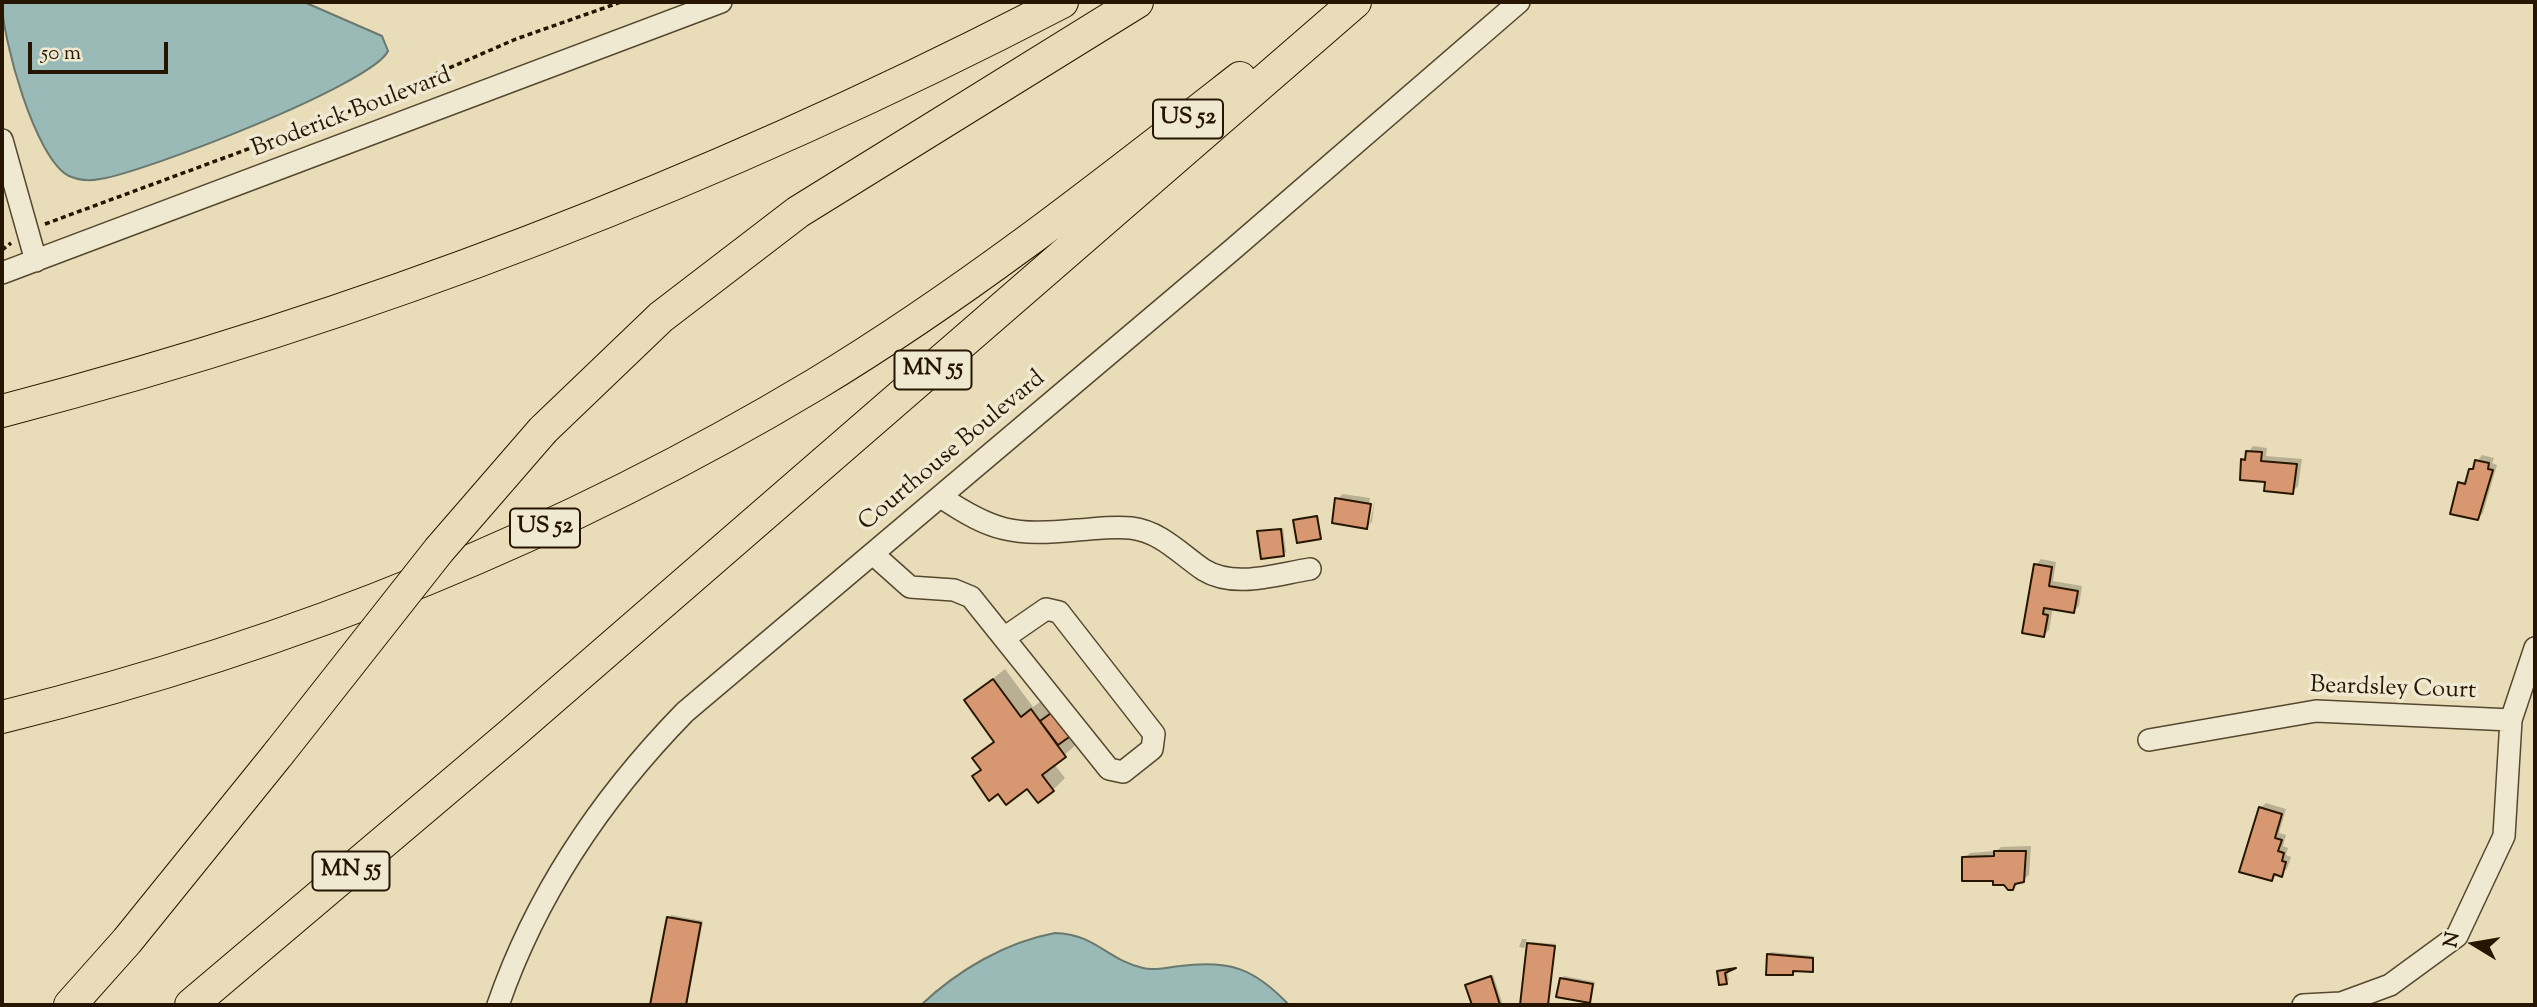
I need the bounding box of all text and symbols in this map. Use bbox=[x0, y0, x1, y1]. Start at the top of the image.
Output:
scale bar bbox=[32, 28, 172, 72]
text: 50 m bbox=[41, 39, 81, 69]
street label: Broderick Boulevard bbox=[248, 63, 456, 165]
road number: US 52 bbox=[1153, 100, 1223, 138]
road number: MN 55 bbox=[894, 350, 972, 390]
street label: Courthouse Boulevard bbox=[854, 366, 1052, 538]
road number: US 52 bbox=[510, 508, 580, 548]
street label: Beardsley Court bbox=[2309, 673, 2477, 707]
road number: MN 55 bbox=[312, 852, 390, 890]
north arrow bbox=[2439, 909, 2509, 979]
text: N bbox=[2438, 930, 2468, 950]

